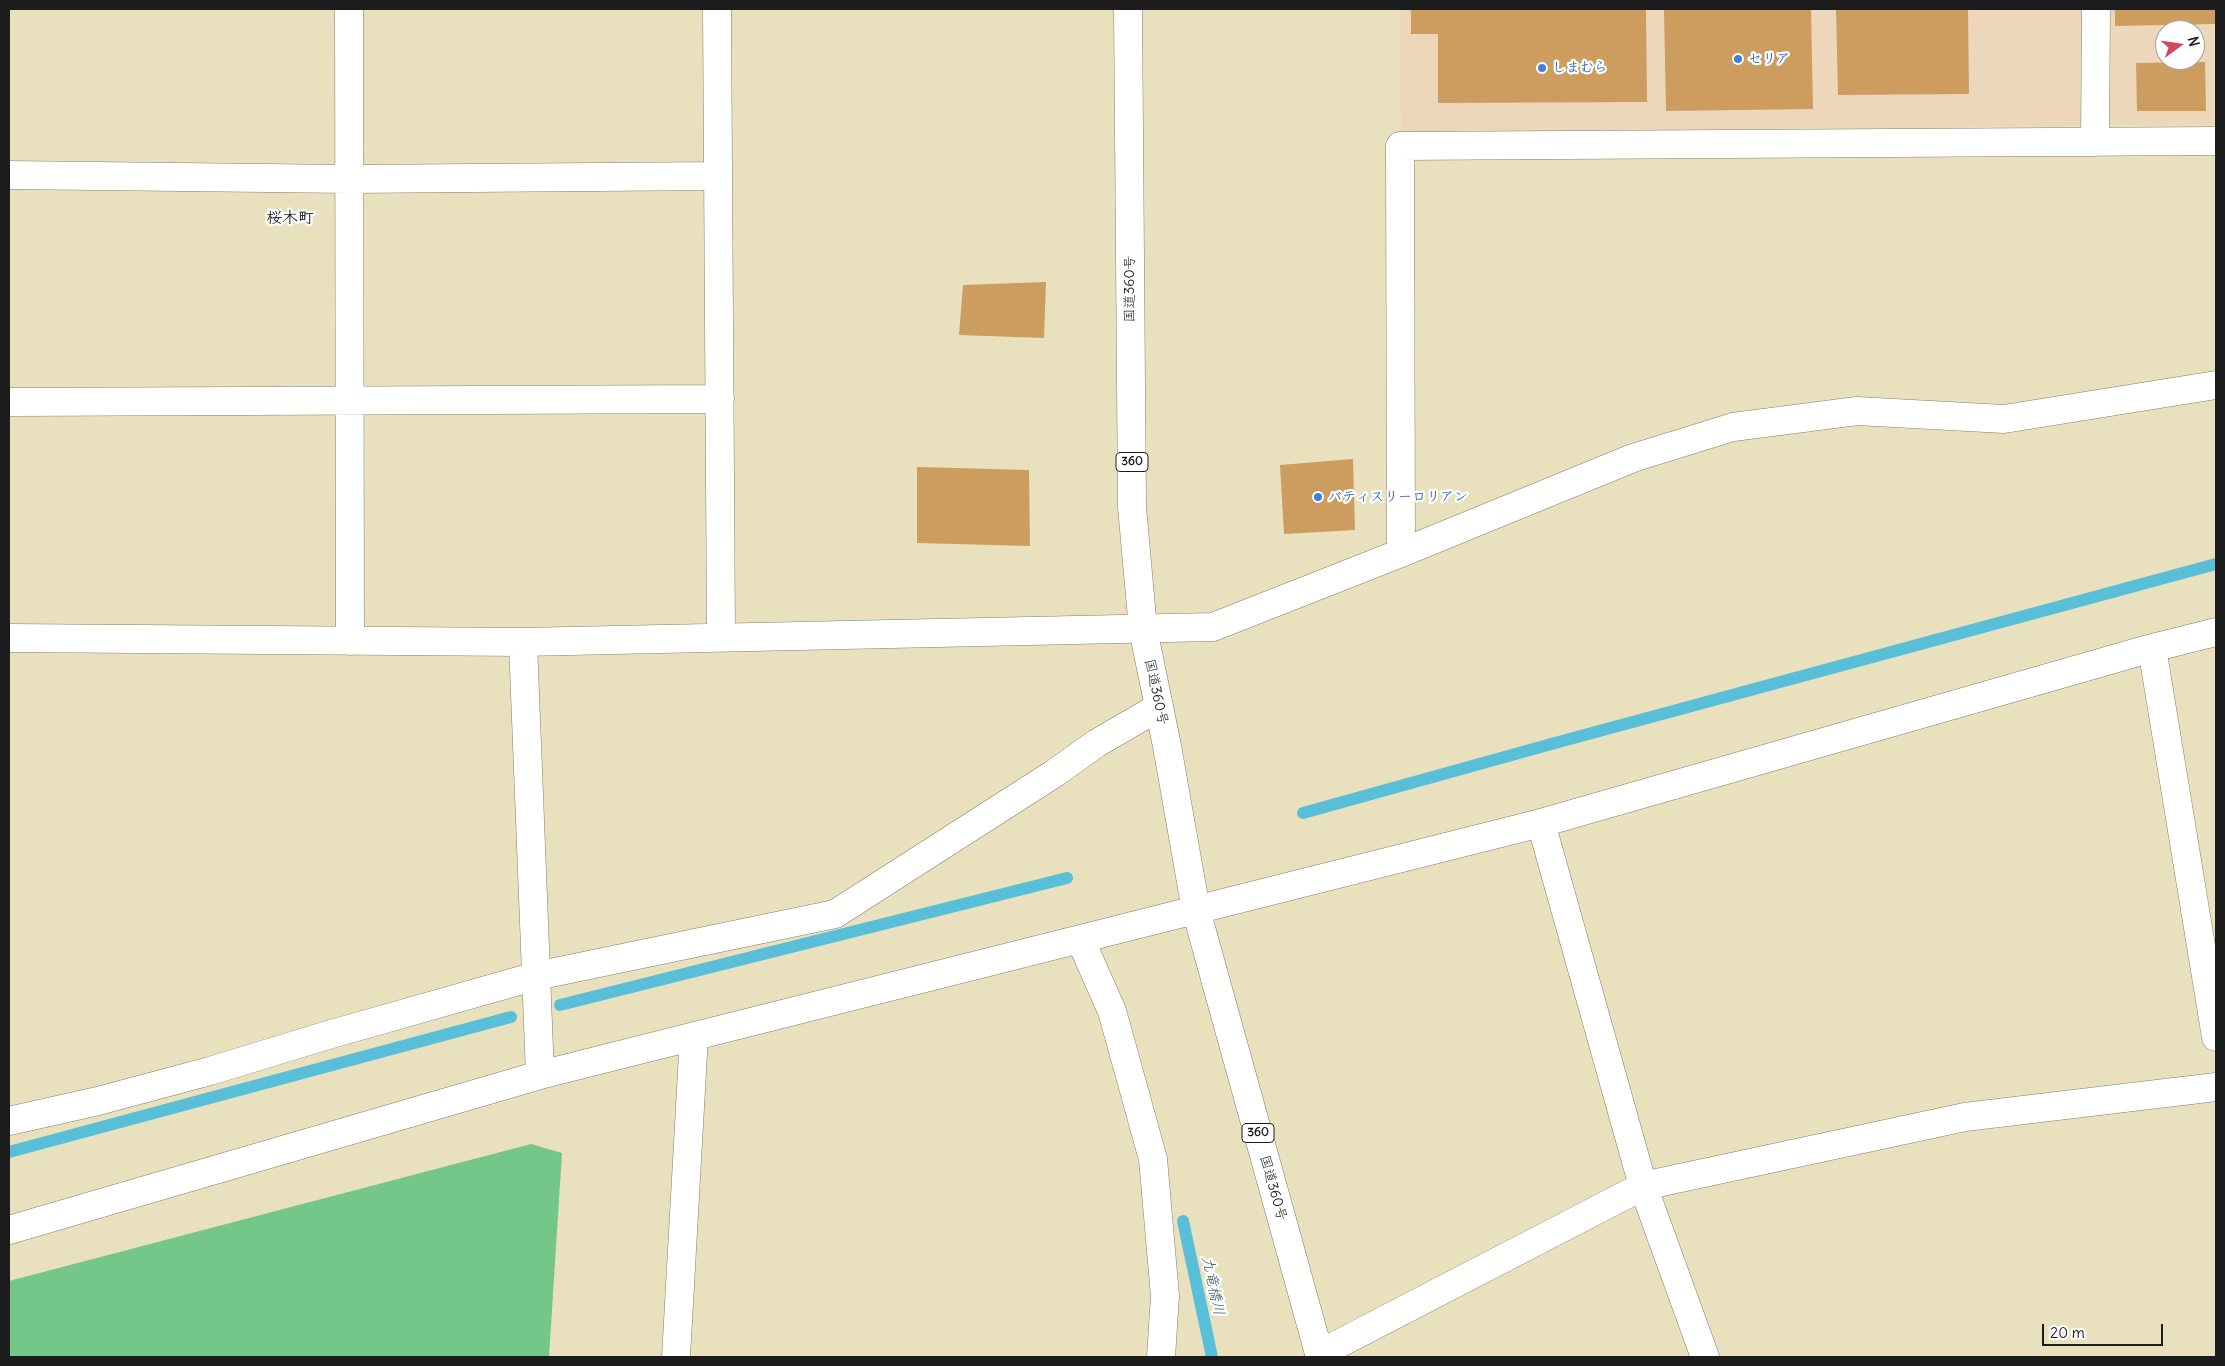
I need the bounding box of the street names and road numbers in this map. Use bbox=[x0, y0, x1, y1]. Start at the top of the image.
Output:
street label: 国道360号 bbox=[1122, 255, 1138, 323]
road number: 360 bbox=[1116, 452, 1148, 472]
street label: 国道360号 bbox=[1141, 657, 1171, 727]
road number: 360 bbox=[1242, 1124, 1274, 1142]
street label: 国道360号 bbox=[1256, 1153, 1290, 1223]

